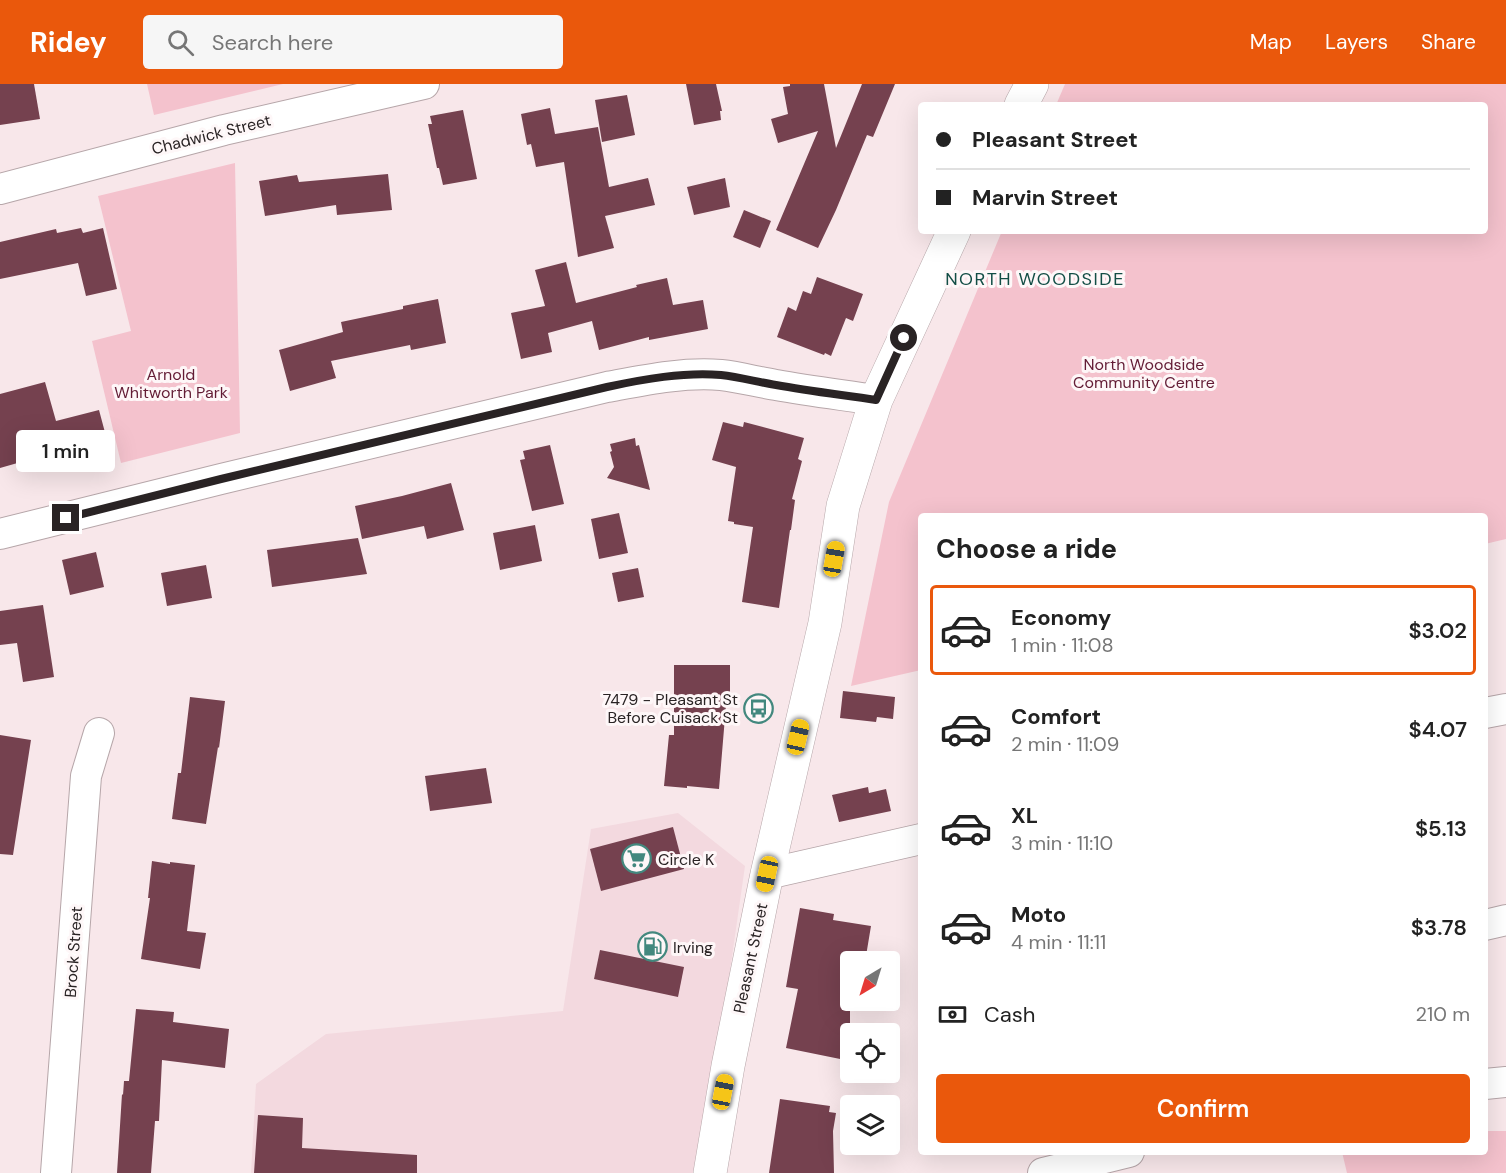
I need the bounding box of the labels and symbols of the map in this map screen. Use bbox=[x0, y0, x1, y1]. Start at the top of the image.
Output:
street label: Chadwick Street bbox=[149, 110, 273, 159]
district label: NORTH WOODSIDE bbox=[945, 267, 1125, 291]
route start bbox=[890, 324, 917, 351]
park label: North Woodside Community Centre bbox=[1073, 354, 1215, 393]
park label: Arnold Whitworth Park bbox=[114, 364, 228, 403]
callout: 1 min bbox=[16, 431, 116, 473]
route end bbox=[52, 504, 79, 531]
car bbox=[822, 540, 846, 578]
place label: 7479 - Pleasant St Before Cuisack St bbox=[603, 689, 738, 728]
bus stop icon: 7479 - Pleasant St Before Cuisack St bbox=[743, 692, 775, 724]
car bbox=[785, 717, 811, 757]
supermarket icon: Circle K bbox=[621, 843, 653, 875]
place label: Circle K bbox=[658, 849, 714, 870]
car bbox=[754, 855, 780, 893]
street label: Pleasant Street bbox=[729, 901, 772, 1015]
street label: Brock Street bbox=[60, 906, 87, 998]
fuel station icon: Irving bbox=[636, 931, 668, 963]
place label: Irving bbox=[673, 937, 713, 958]
north arrow bbox=[840, 951, 900, 1011]
car bbox=[711, 1073, 735, 1111]

